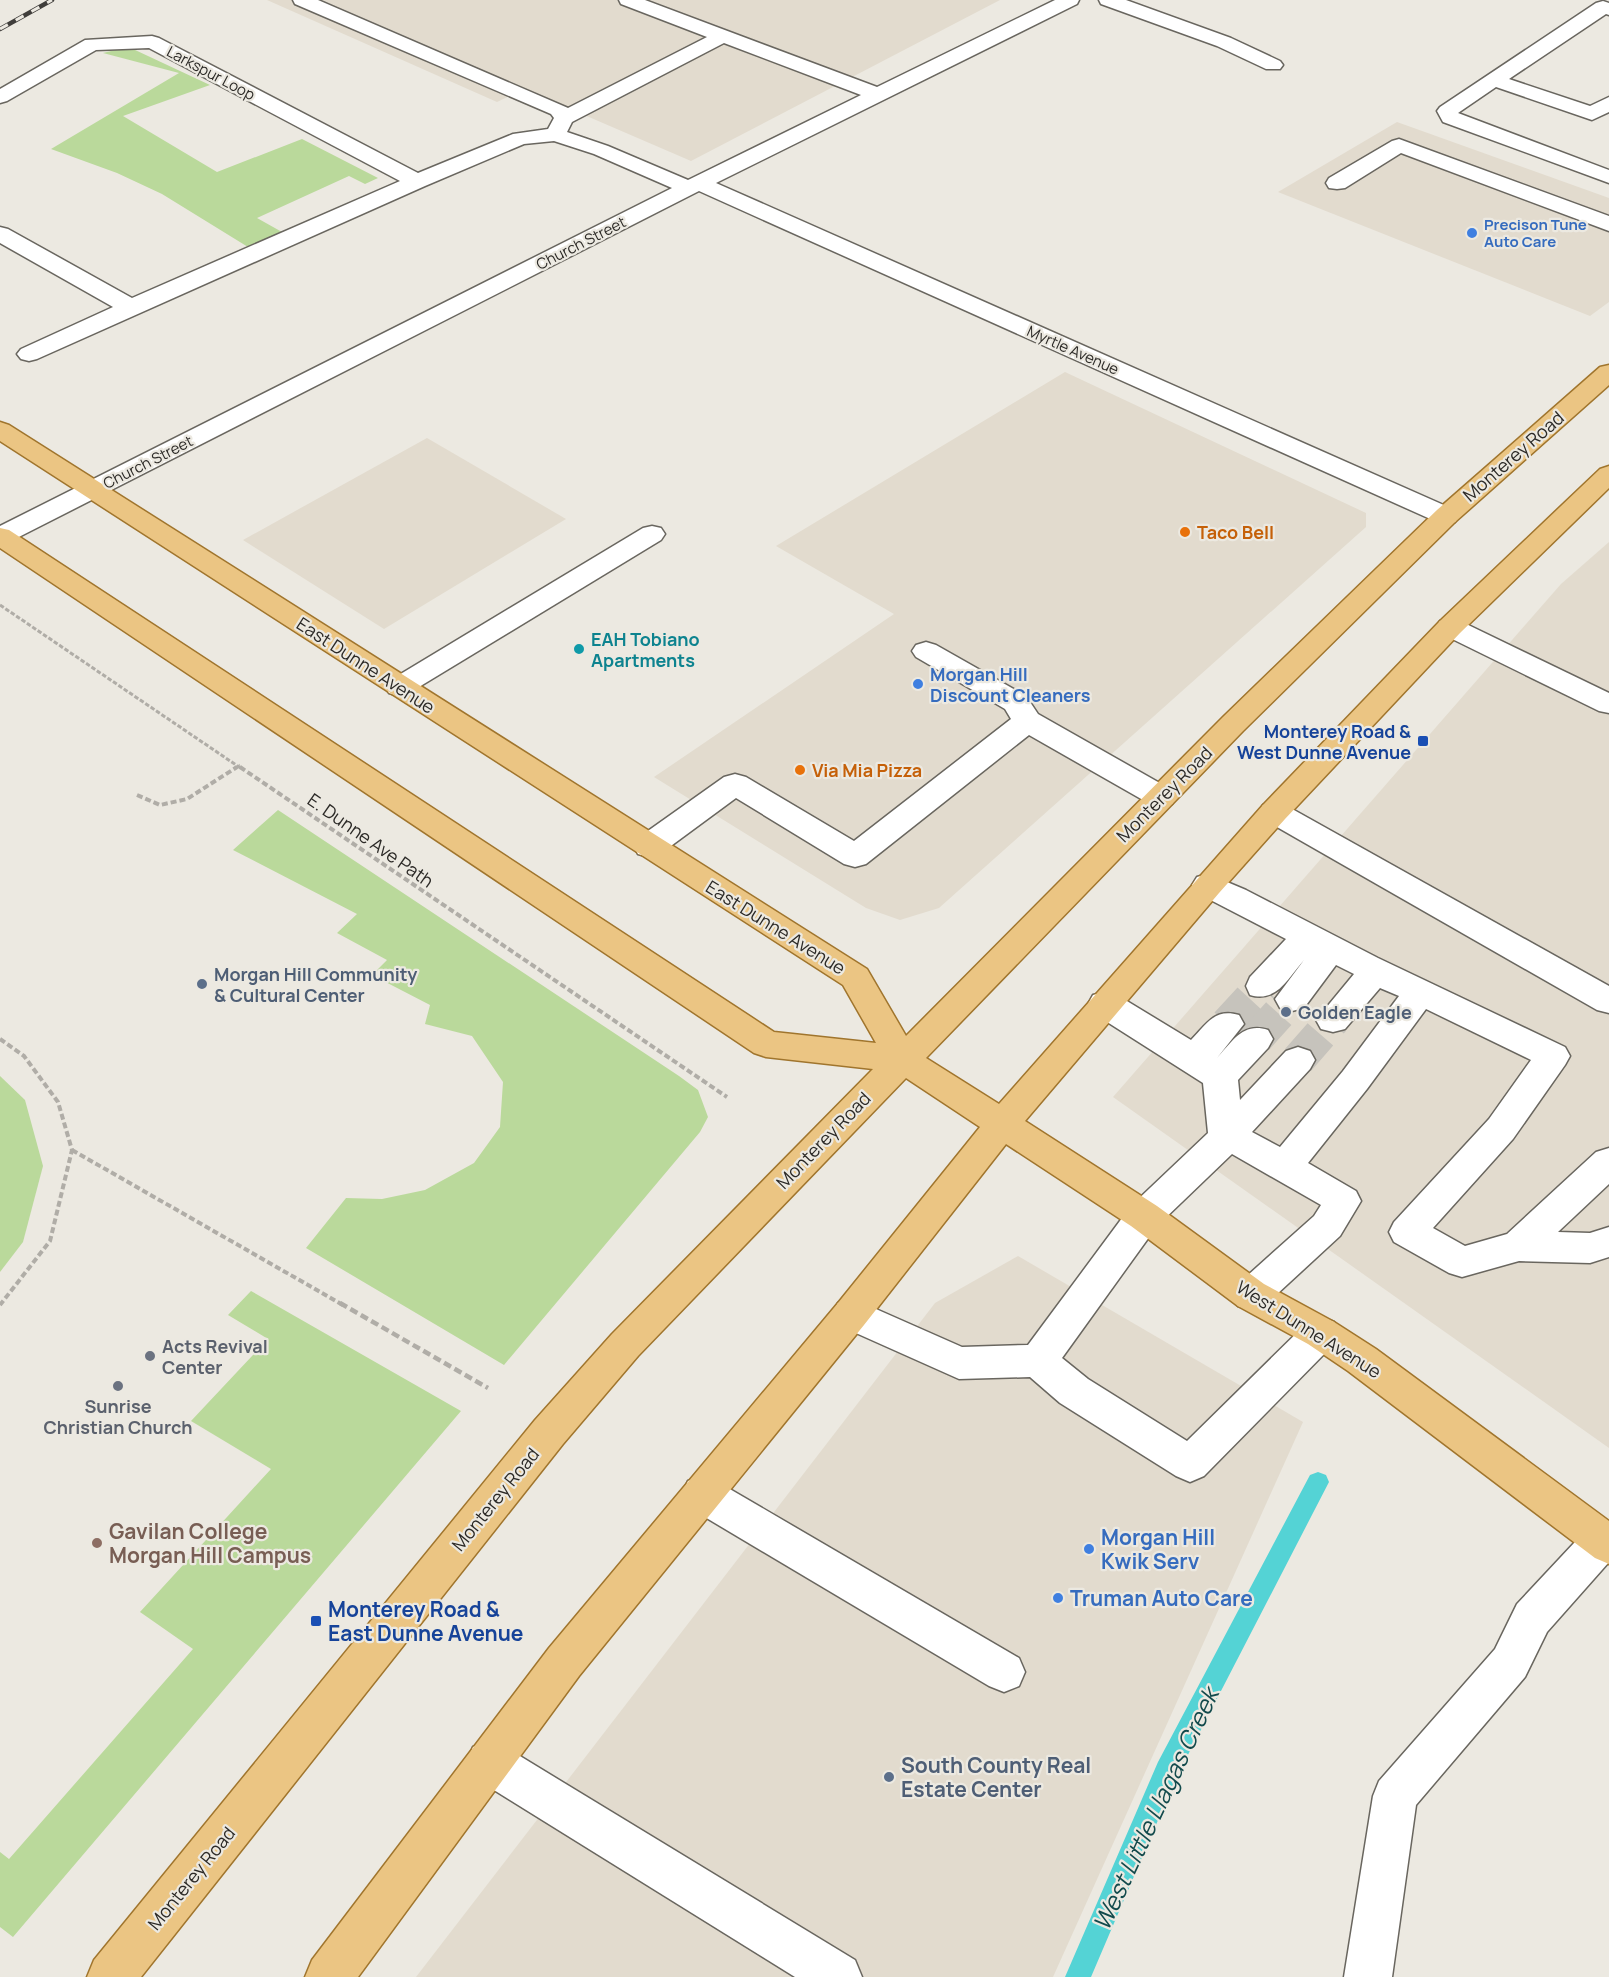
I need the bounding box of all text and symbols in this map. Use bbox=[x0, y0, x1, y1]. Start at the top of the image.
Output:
street label: Larkspur Loop bbox=[163, 41, 259, 105]
street label: Church Street bbox=[533, 211, 629, 275]
place label: Precison Tune Auto Care bbox=[1484, 214, 1587, 252]
marker: Precison Tune Auto Care bbox=[1465, 226, 1479, 240]
street label: Myrtle Avenue bbox=[1024, 320, 1122, 380]
street label: Monterey Road bbox=[1457, 406, 1569, 506]
street label: Church Street bbox=[100, 430, 196, 494]
place label: Taco Bell bbox=[1197, 520, 1274, 544]
marker: Taco Bell bbox=[1178, 525, 1192, 539]
street label: East Dunne Avenue bbox=[292, 611, 440, 719]
place label: EAH Tobiano Apartments bbox=[591, 627, 700, 672]
marker: EAH Tobiano Apartments bbox=[572, 642, 586, 656]
place label: Morgan Hill Discount Cleaners bbox=[930, 662, 1091, 707]
marker: Morgan Hill Discount Cleaners bbox=[911, 677, 925, 691]
place label: Monterey Road & West Dunne Avenue bbox=[1237, 719, 1411, 764]
marker: Monterey Road & West Dunne Avenue bbox=[1416, 734, 1430, 748]
street label: Monterey Road bbox=[1111, 741, 1217, 847]
place label: Via Mia Pizza bbox=[812, 758, 922, 782]
marker: Via Mia Pizza bbox=[793, 763, 807, 777]
street label: E. Dunne Ave Path bbox=[303, 788, 439, 892]
street label: East Dunne Avenue bbox=[702, 874, 850, 980]
place label: Morgan Hill Community & Cultural Center bbox=[214, 962, 417, 1007]
marker: Morgan Hill Community & Cultural Center bbox=[195, 977, 209, 991]
place label: Golden Eagle bbox=[1298, 1000, 1412, 1024]
marker: Golden Eagle bbox=[1279, 1005, 1293, 1019]
street label: Monterey Road bbox=[771, 1086, 875, 1194]
street label: West Dunne Avenue bbox=[1232, 1275, 1386, 1383]
place label: Acts Revival Center bbox=[162, 1334, 268, 1379]
marker: Acts Revival Center bbox=[143, 1349, 157, 1363]
marker: Sunrise Christian Church bbox=[111, 1379, 125, 1393]
place label: Sunrise Christian Church bbox=[43, 1394, 193, 1439]
street label: Monterey Road bbox=[446, 1442, 544, 1556]
place label: Gavilan College Morgan Hill Campus bbox=[109, 1517, 311, 1569]
place label: Morgan Hill Kwik Serv bbox=[1101, 1523, 1215, 1575]
marker: Gavilan College Morgan Hill Campus bbox=[90, 1536, 104, 1550]
marker: Morgan Hill Kwik Serv bbox=[1082, 1542, 1096, 1556]
place label: Truman Auto Care bbox=[1070, 1584, 1253, 1612]
marker: Truman Auto Care bbox=[1051, 1591, 1065, 1605]
place label: Monterey Road & East Dunne Avenue bbox=[328, 1595, 524, 1647]
marker: Monterey Road & East Dunne Avenue bbox=[309, 1614, 323, 1628]
water label: West Little Llagas Creek bbox=[1084, 1680, 1227, 1936]
place label: South County Real Estate Center bbox=[901, 1751, 1091, 1803]
marker: South County Real Estate Center bbox=[882, 1770, 896, 1784]
street label: Monterey Road bbox=[142, 1821, 240, 1935]

